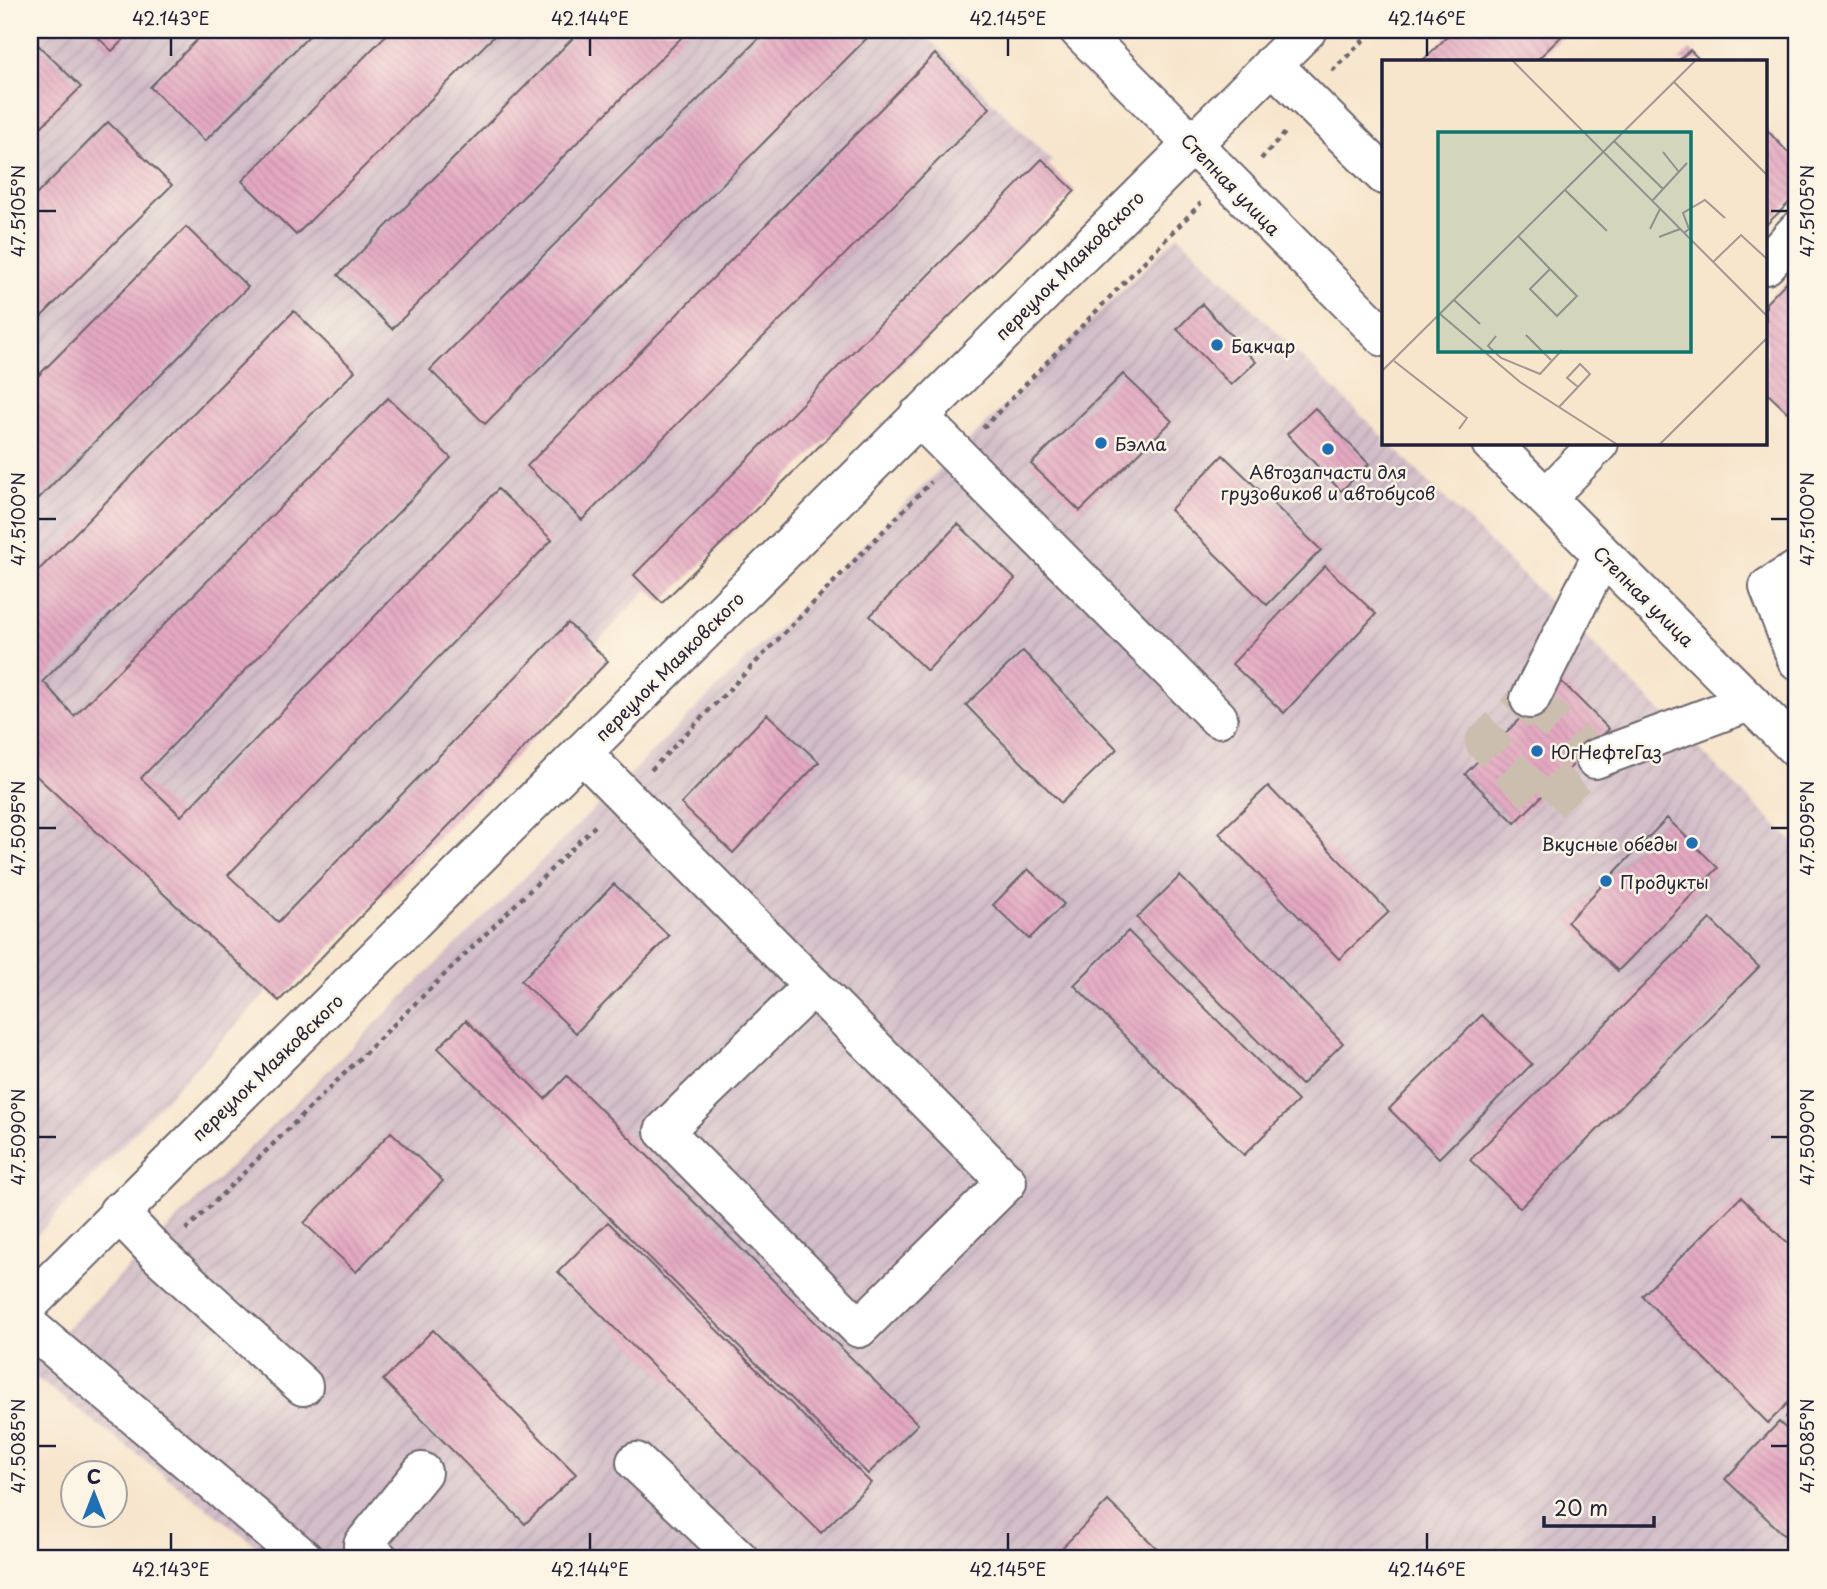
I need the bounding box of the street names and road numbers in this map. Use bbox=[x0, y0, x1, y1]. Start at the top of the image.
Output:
street label: Степная улица bbox=[1175, 127, 1287, 242]
street label: переулок Маяковского bbox=[988, 184, 1150, 346]
street label: Степная улица bbox=[1587, 539, 1701, 653]
street label: переулок Маяковского bbox=[588, 585, 750, 747]
street label: переулок Маяковского bbox=[185, 987, 349, 1147]

